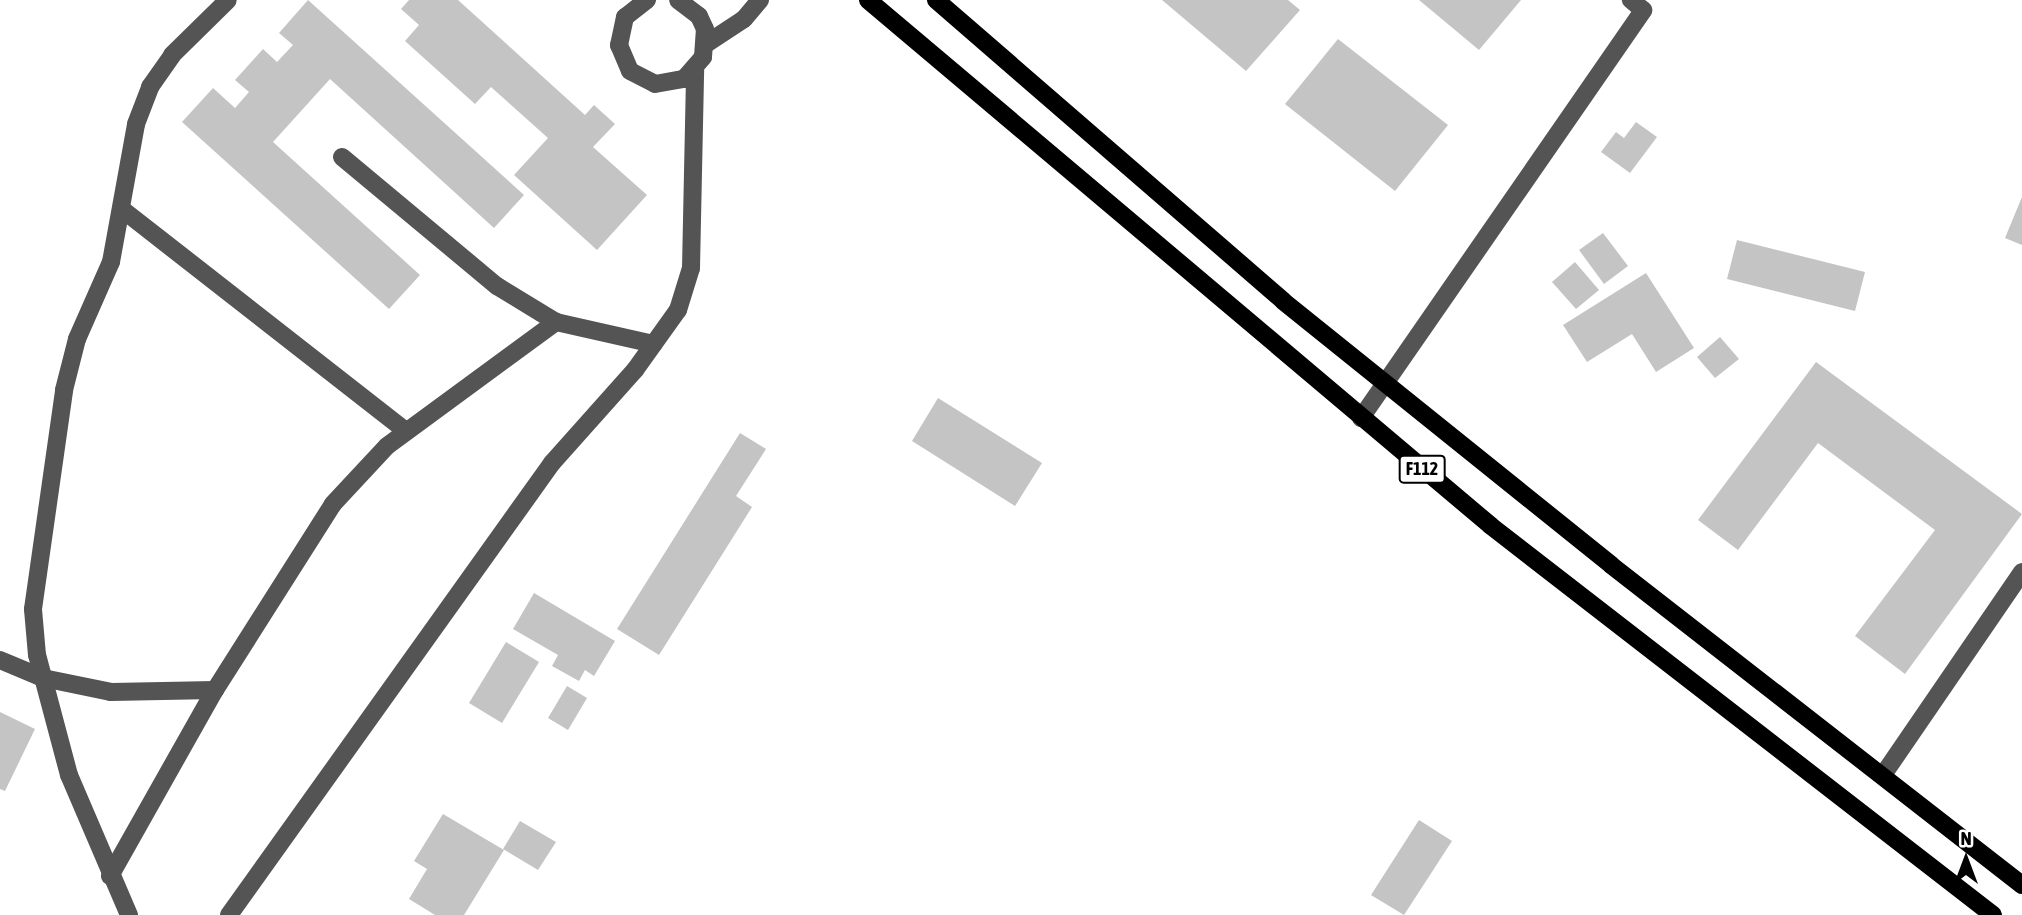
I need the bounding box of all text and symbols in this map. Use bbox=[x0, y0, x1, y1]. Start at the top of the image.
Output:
road number: F112 bbox=[1398, 454, 1446, 484]
north arrow bbox=[1931, 824, 2001, 894]
text: N bbox=[1960, 827, 1972, 849]

